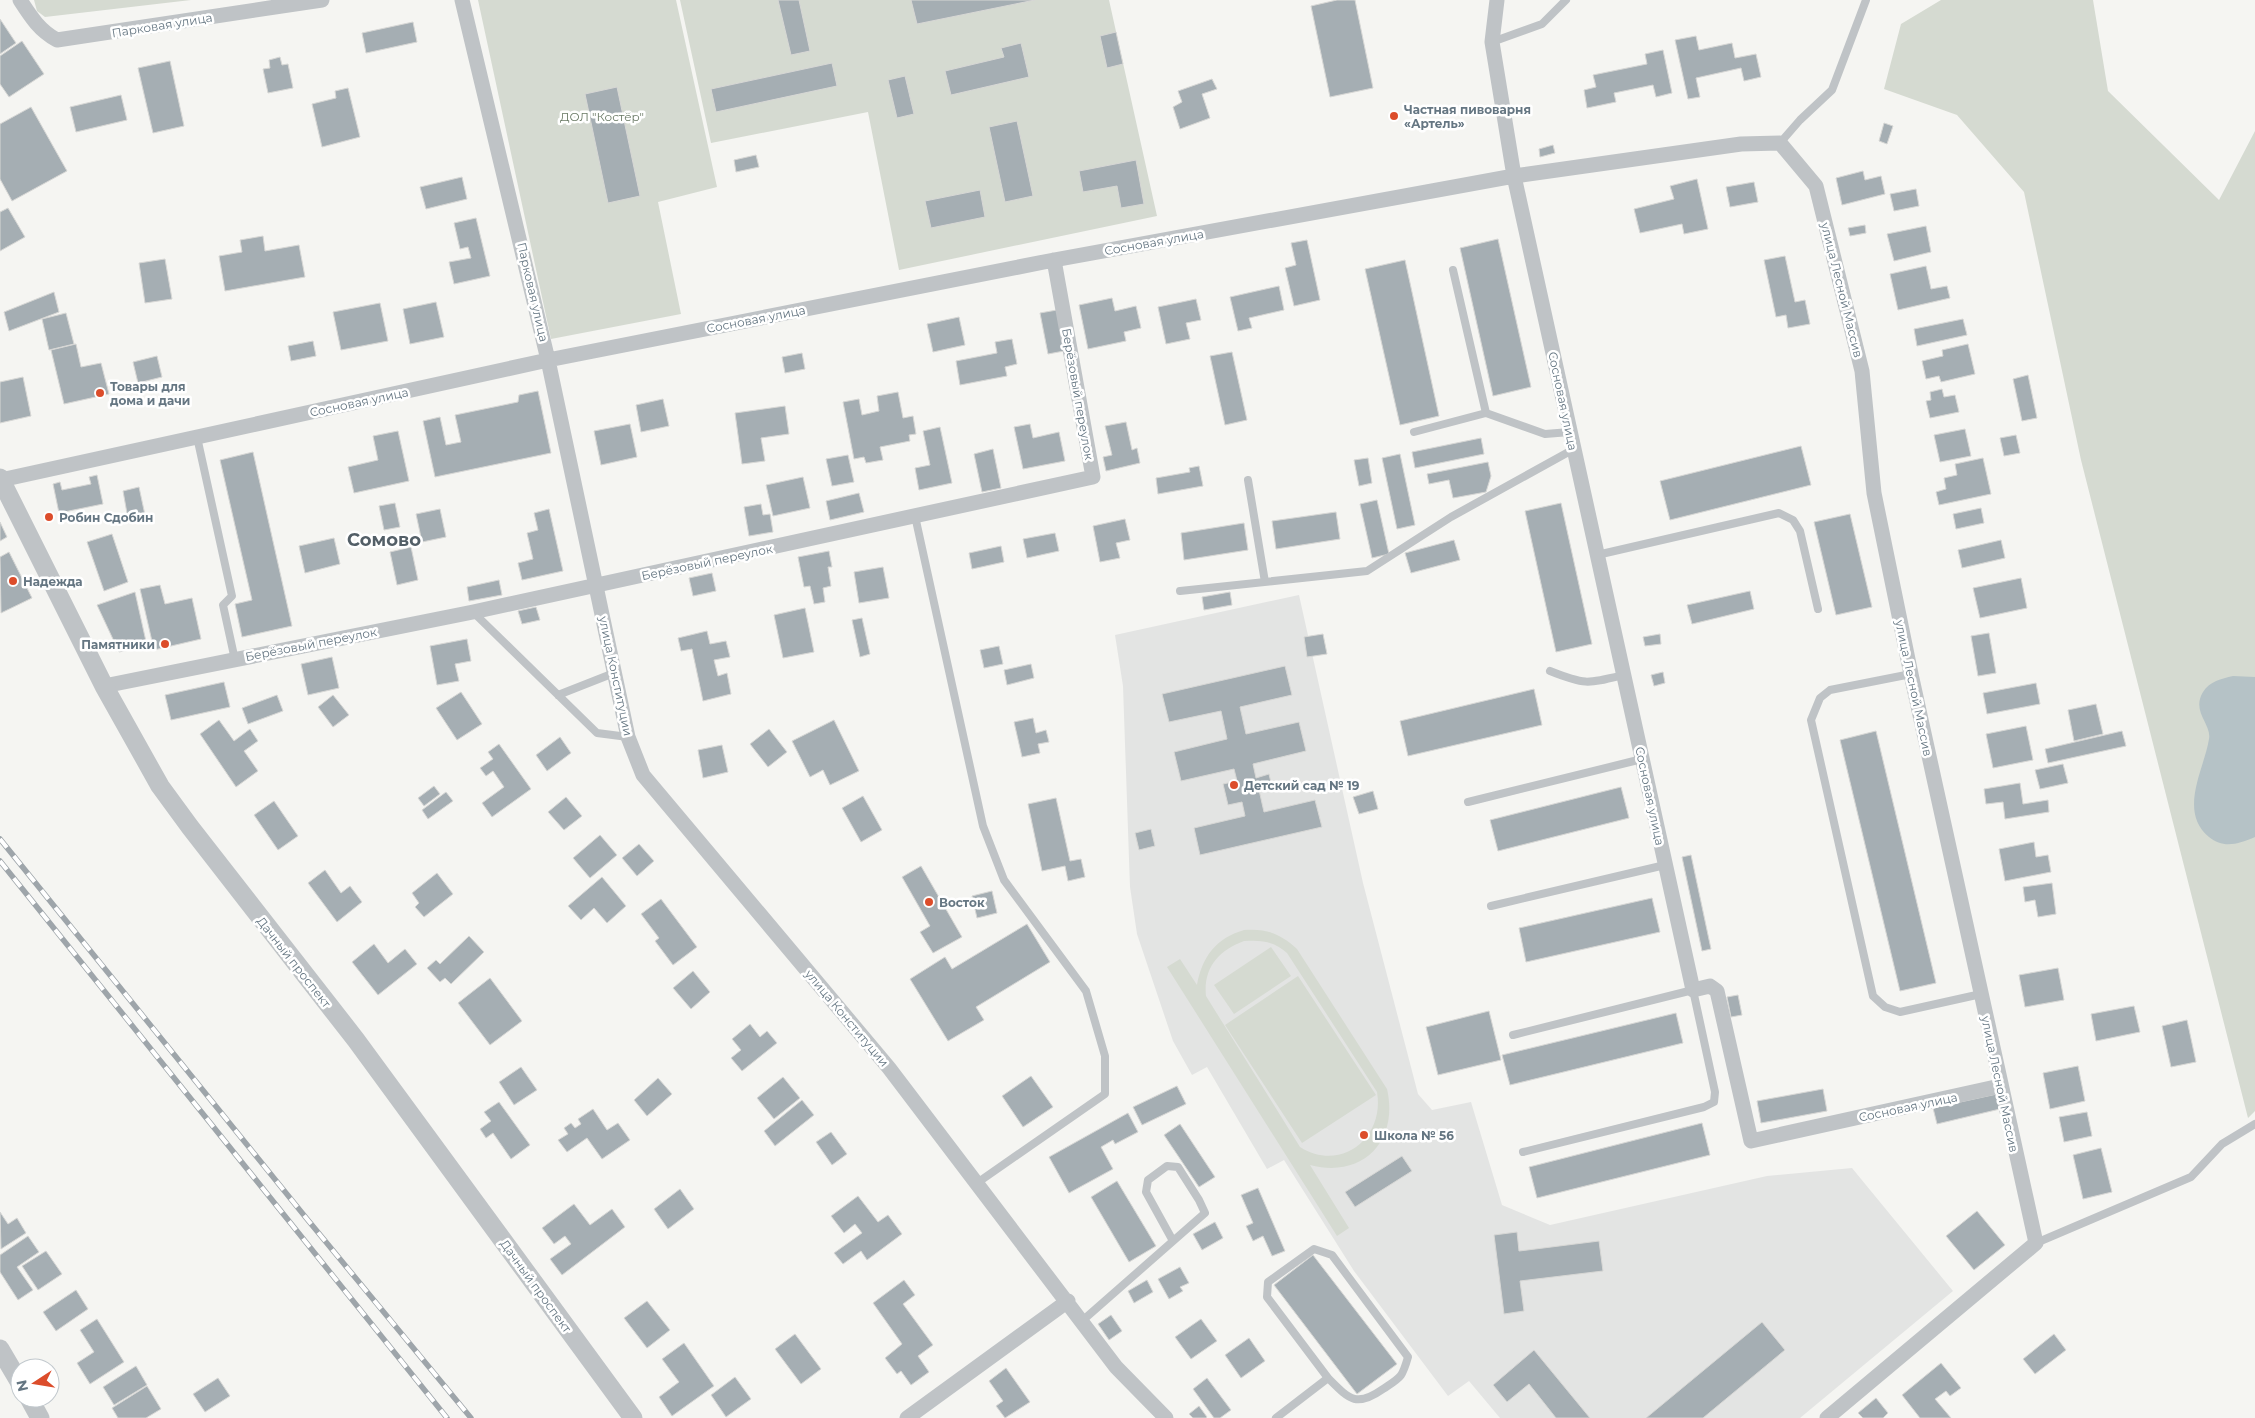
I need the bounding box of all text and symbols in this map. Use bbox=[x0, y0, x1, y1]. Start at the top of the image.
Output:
street label: Парковая улица bbox=[111, 10, 213, 40]
place label: Частная пивоварня «Артель» bbox=[1404, 102, 1531, 131]
park label: ДОЛ "Костёр" bbox=[560, 109, 644, 124]
marker: Частная пивоварня «Артель» bbox=[1388, 110, 1400, 122]
street label: улица Лесной Массив bbox=[1818, 220, 1866, 359]
street label: Сосновая улица bbox=[1103, 226, 1205, 258]
street label: Парковая улица bbox=[514, 241, 552, 343]
street label: Сосновая улица bbox=[705, 302, 807, 336]
street label: Берёзовый переулок bbox=[1059, 327, 1097, 461]
street label: Сосновая улица bbox=[1545, 350, 1581, 452]
place label: Товары для дома и дачи bbox=[110, 379, 190, 408]
street label: Сосновая улица bbox=[308, 384, 410, 420]
marker: Товары для дома и дачи bbox=[94, 387, 106, 399]
place label: Робин Сдобин bbox=[59, 510, 153, 525]
marker: Робин Сдобин bbox=[43, 511, 55, 523]
district label: Сомово bbox=[347, 529, 421, 551]
street label: Берёзовый переулок bbox=[640, 541, 774, 583]
place label: Надежда bbox=[23, 574, 83, 589]
marker: Надежда bbox=[7, 575, 19, 587]
street label: улица Конституции bbox=[596, 614, 636, 737]
street label: улица Лесной Массив bbox=[1892, 618, 1936, 757]
street label: Берёзовый переулок bbox=[244, 624, 378, 664]
place label: Памятники bbox=[81, 637, 155, 652]
marker: Памятники bbox=[159, 638, 171, 650]
street label: Сосновая улица bbox=[1632, 745, 1668, 847]
place label: Детский сад № 19 bbox=[1244, 778, 1360, 793]
marker: Детский сад № 19 bbox=[1228, 779, 1240, 791]
place label: Восток bbox=[939, 895, 985, 910]
marker: Восток bbox=[923, 896, 935, 908]
street label: Дачный проспект bbox=[254, 914, 334, 1011]
street label: улица Конституции bbox=[801, 966, 892, 1070]
street label: улица Лесной Массив bbox=[1978, 1014, 2022, 1153]
street label: Сосновая улица bbox=[1857, 1089, 1959, 1125]
place label: Школа № 56 bbox=[1374, 1128, 1454, 1143]
marker: Школа № 56 bbox=[1358, 1129, 1370, 1141]
street label: Дачный проспект bbox=[497, 1237, 575, 1336]
north arrow bbox=[10, 1358, 60, 1408]
text: N bbox=[12, 1378, 32, 1393]

